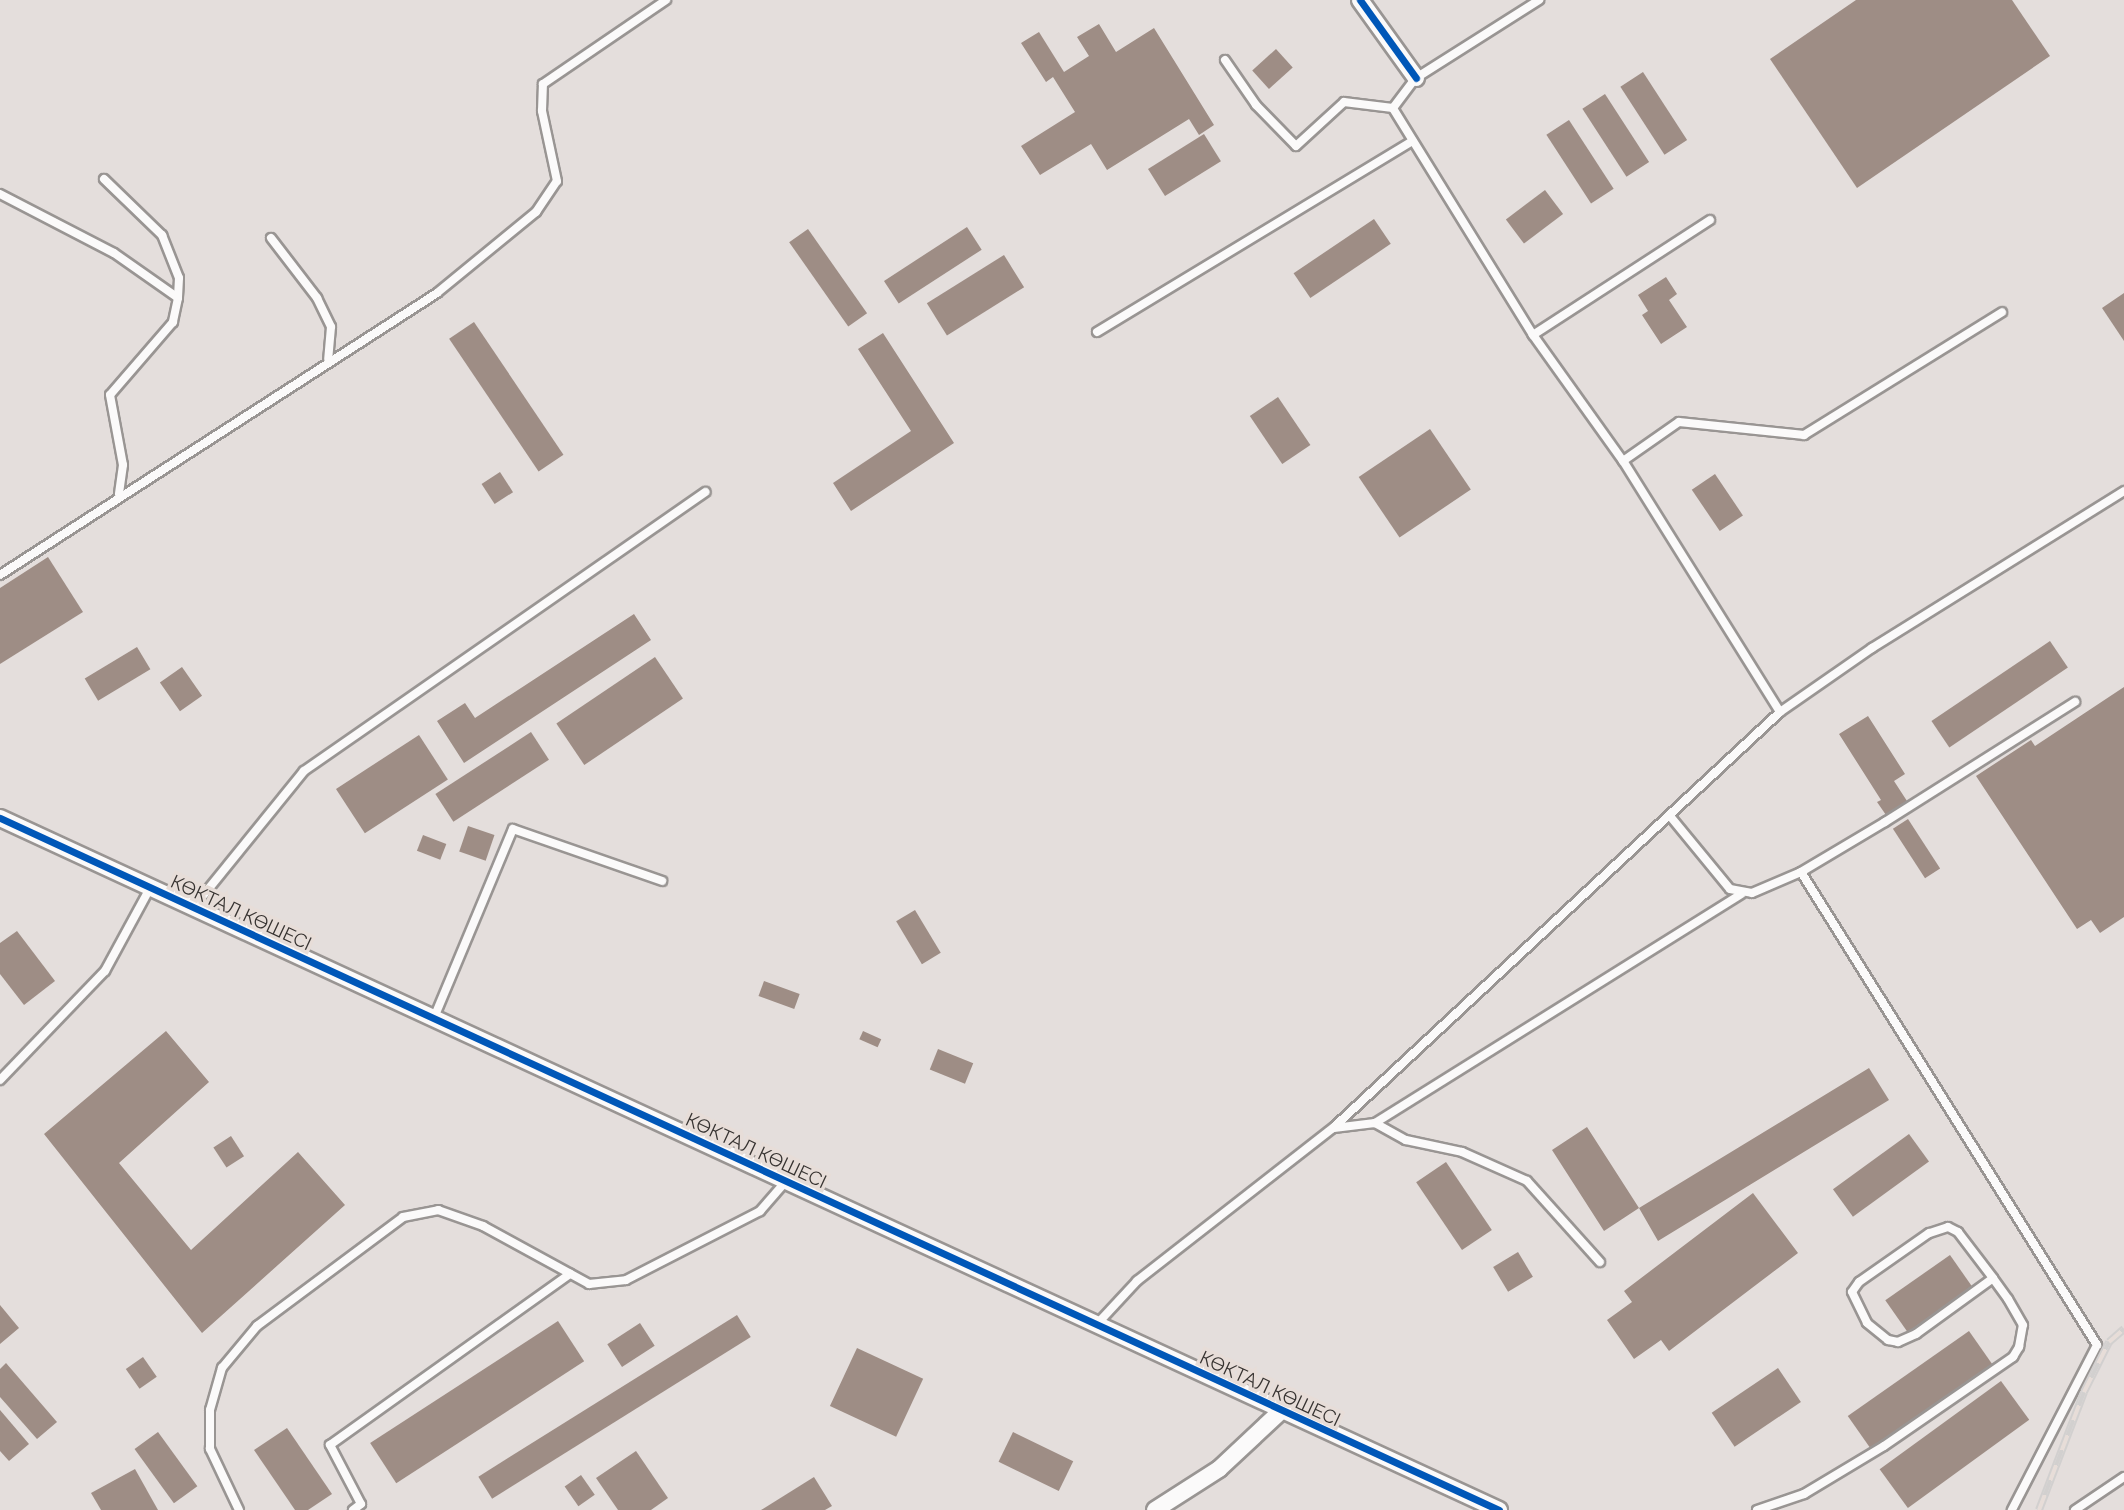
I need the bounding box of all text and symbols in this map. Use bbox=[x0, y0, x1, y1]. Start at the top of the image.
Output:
street label: КӨКТАЛ КӨШЕСІ bbox=[167, 870, 315, 956]
street label: КӨКТАЛ КӨШЕСІ bbox=[682, 1108, 830, 1194]
street label: КӨКТАЛ КӨШЕСІ bbox=[1196, 1346, 1344, 1432]

